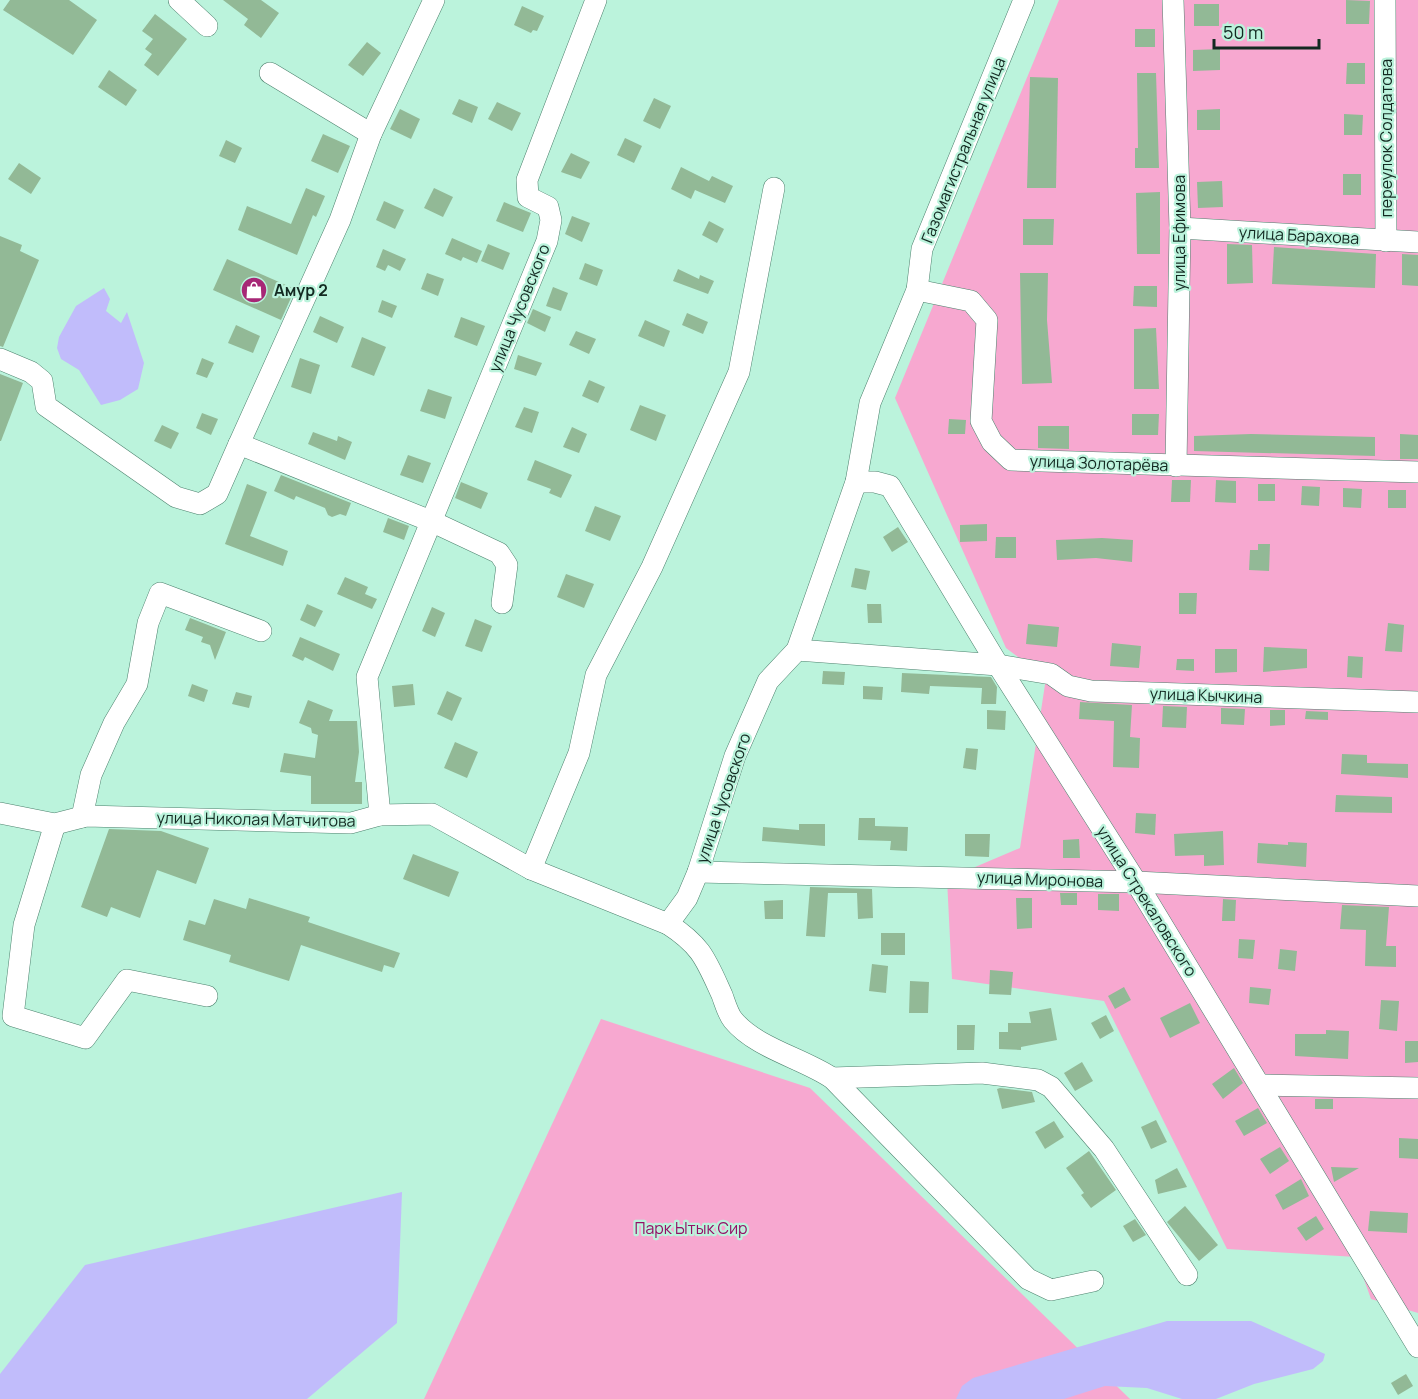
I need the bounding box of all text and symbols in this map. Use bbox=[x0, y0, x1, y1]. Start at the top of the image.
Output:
scale bar bbox=[1214, 12, 1319, 50]
text: 50 m bbox=[1223, 20, 1263, 44]
street label: Газомагистральная улица bbox=[916, 54, 1010, 246]
street label: переулок Солдатова bbox=[1375, 59, 1397, 217]
street label: улица Ефимова bbox=[1168, 175, 1190, 291]
street label: улица Барахова bbox=[1238, 221, 1360, 249]
street label: улица Чусовского bbox=[483, 241, 555, 375]
shop icon: Амур 2 bbox=[239, 275, 269, 305]
place label: Амур 2 bbox=[274, 279, 328, 301]
street label: улица Золотарёва bbox=[1029, 450, 1169, 476]
street label: улица Кычкина bbox=[1149, 682, 1263, 708]
street label: улица Чусовского bbox=[690, 730, 756, 866]
street label: улица Николая Матчитова bbox=[156, 806, 356, 832]
street label: улица Стрекаловского bbox=[1092, 822, 1202, 980]
street label: улица Миронова bbox=[977, 866, 1103, 892]
park label: Парк Ытык Сир bbox=[634, 1217, 748, 1239]

